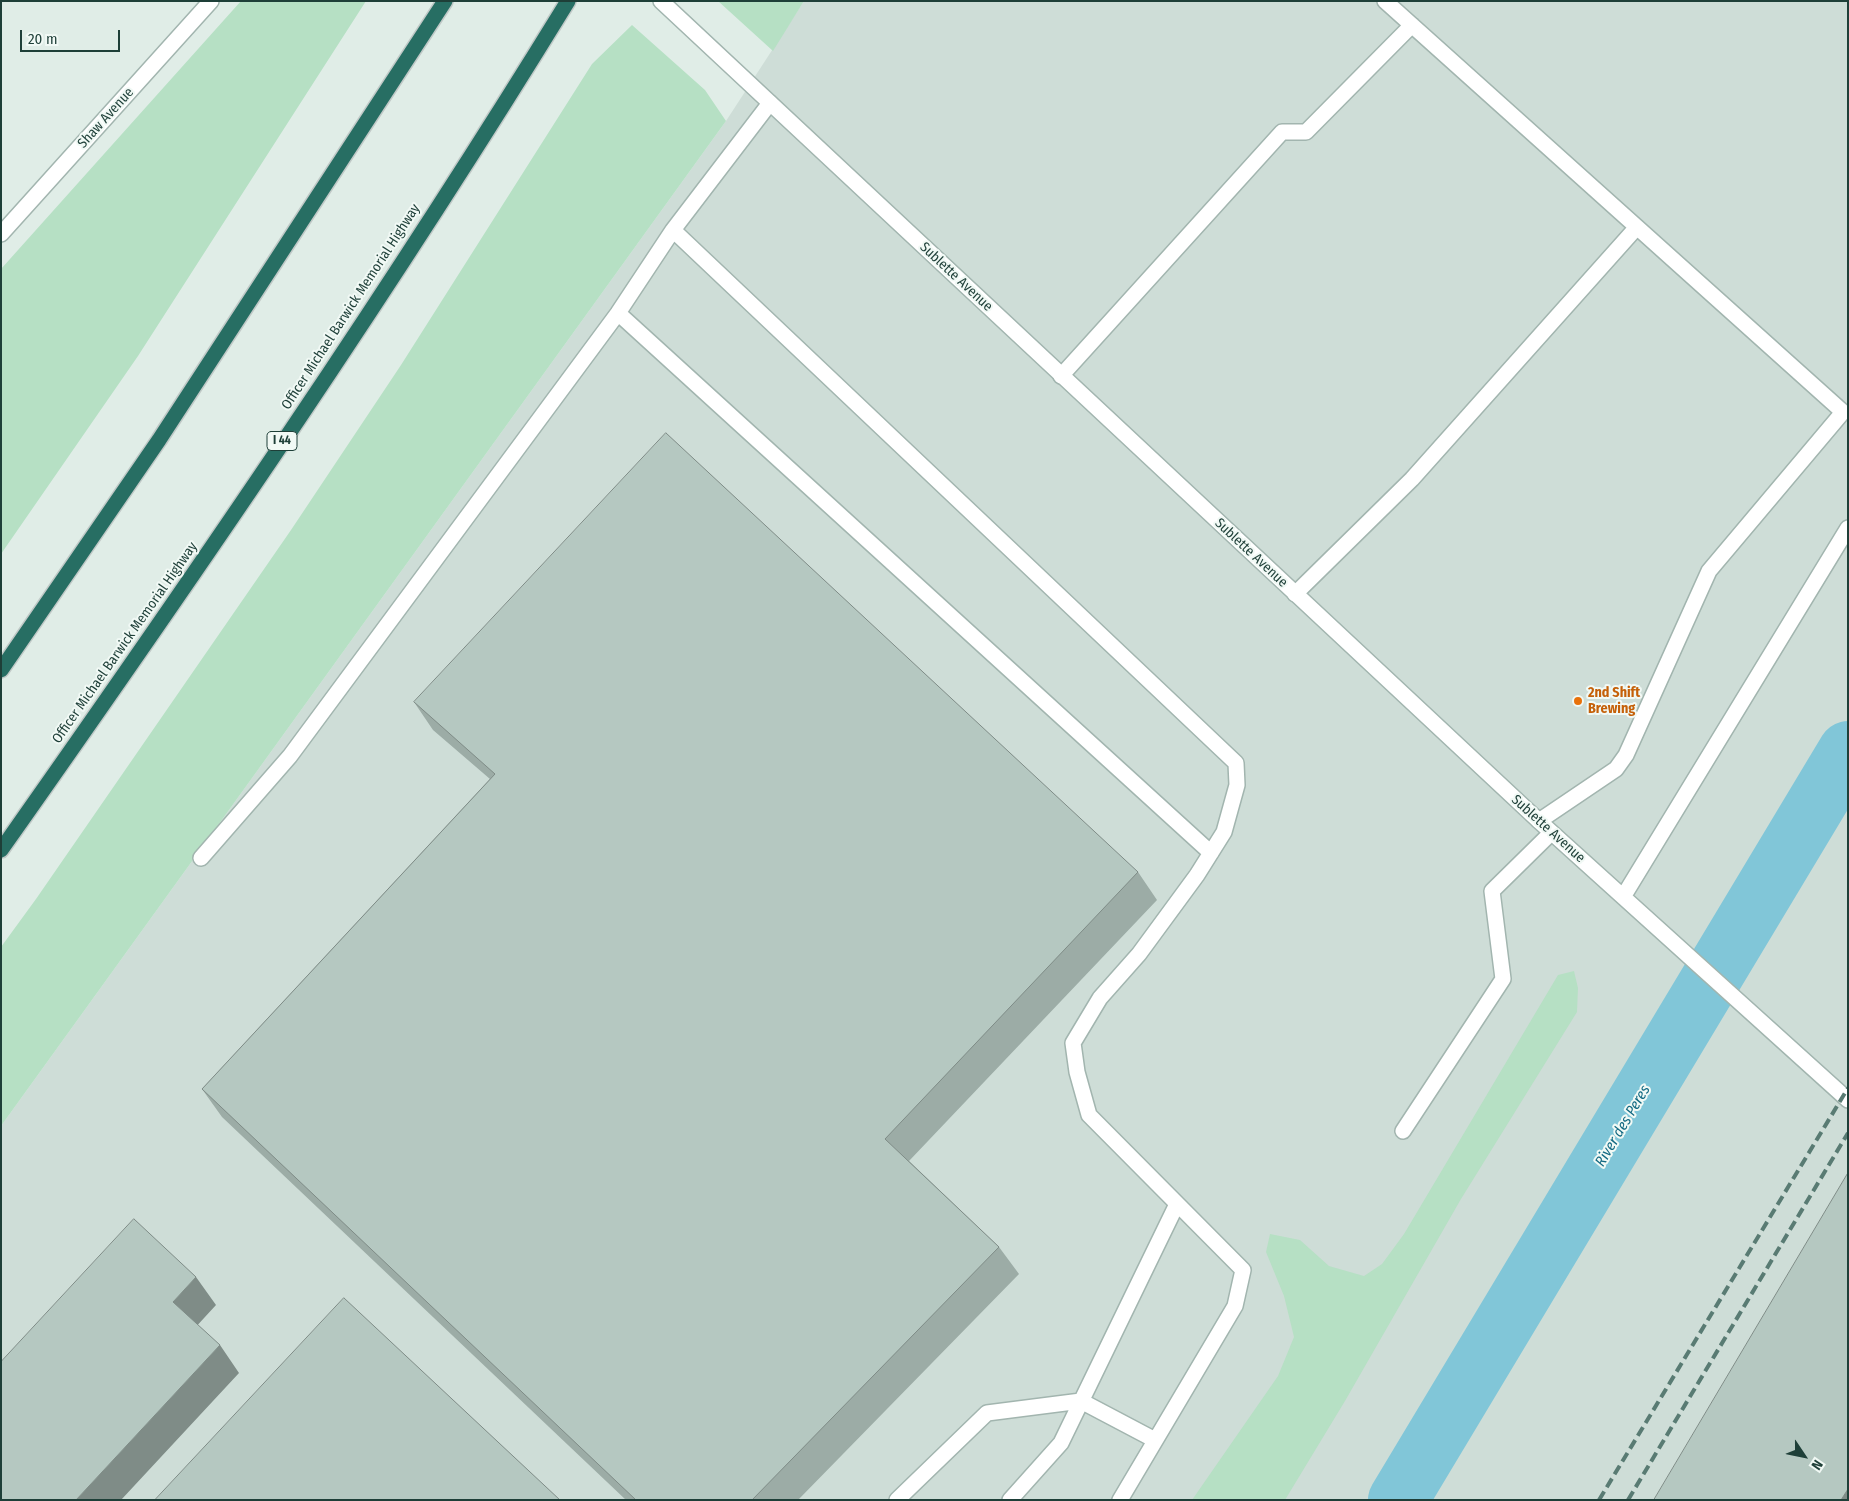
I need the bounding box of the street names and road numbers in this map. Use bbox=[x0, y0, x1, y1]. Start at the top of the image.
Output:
street label: Shaw Avenue bbox=[74, 84, 138, 152]
street label: Officer Michael Barwick Memorial Highway bbox=[278, 201, 424, 413]
street label: Sublette Avenue bbox=[916, 239, 996, 315]
road number: I 44 bbox=[267, 432, 297, 451]
street label: Sublette Avenue bbox=[1211, 515, 1291, 591]
street label: Officer Michael Barwick Memorial Highway bbox=[49, 539, 201, 747]
street label: Sublette Avenue bbox=[1508, 791, 1588, 867]

